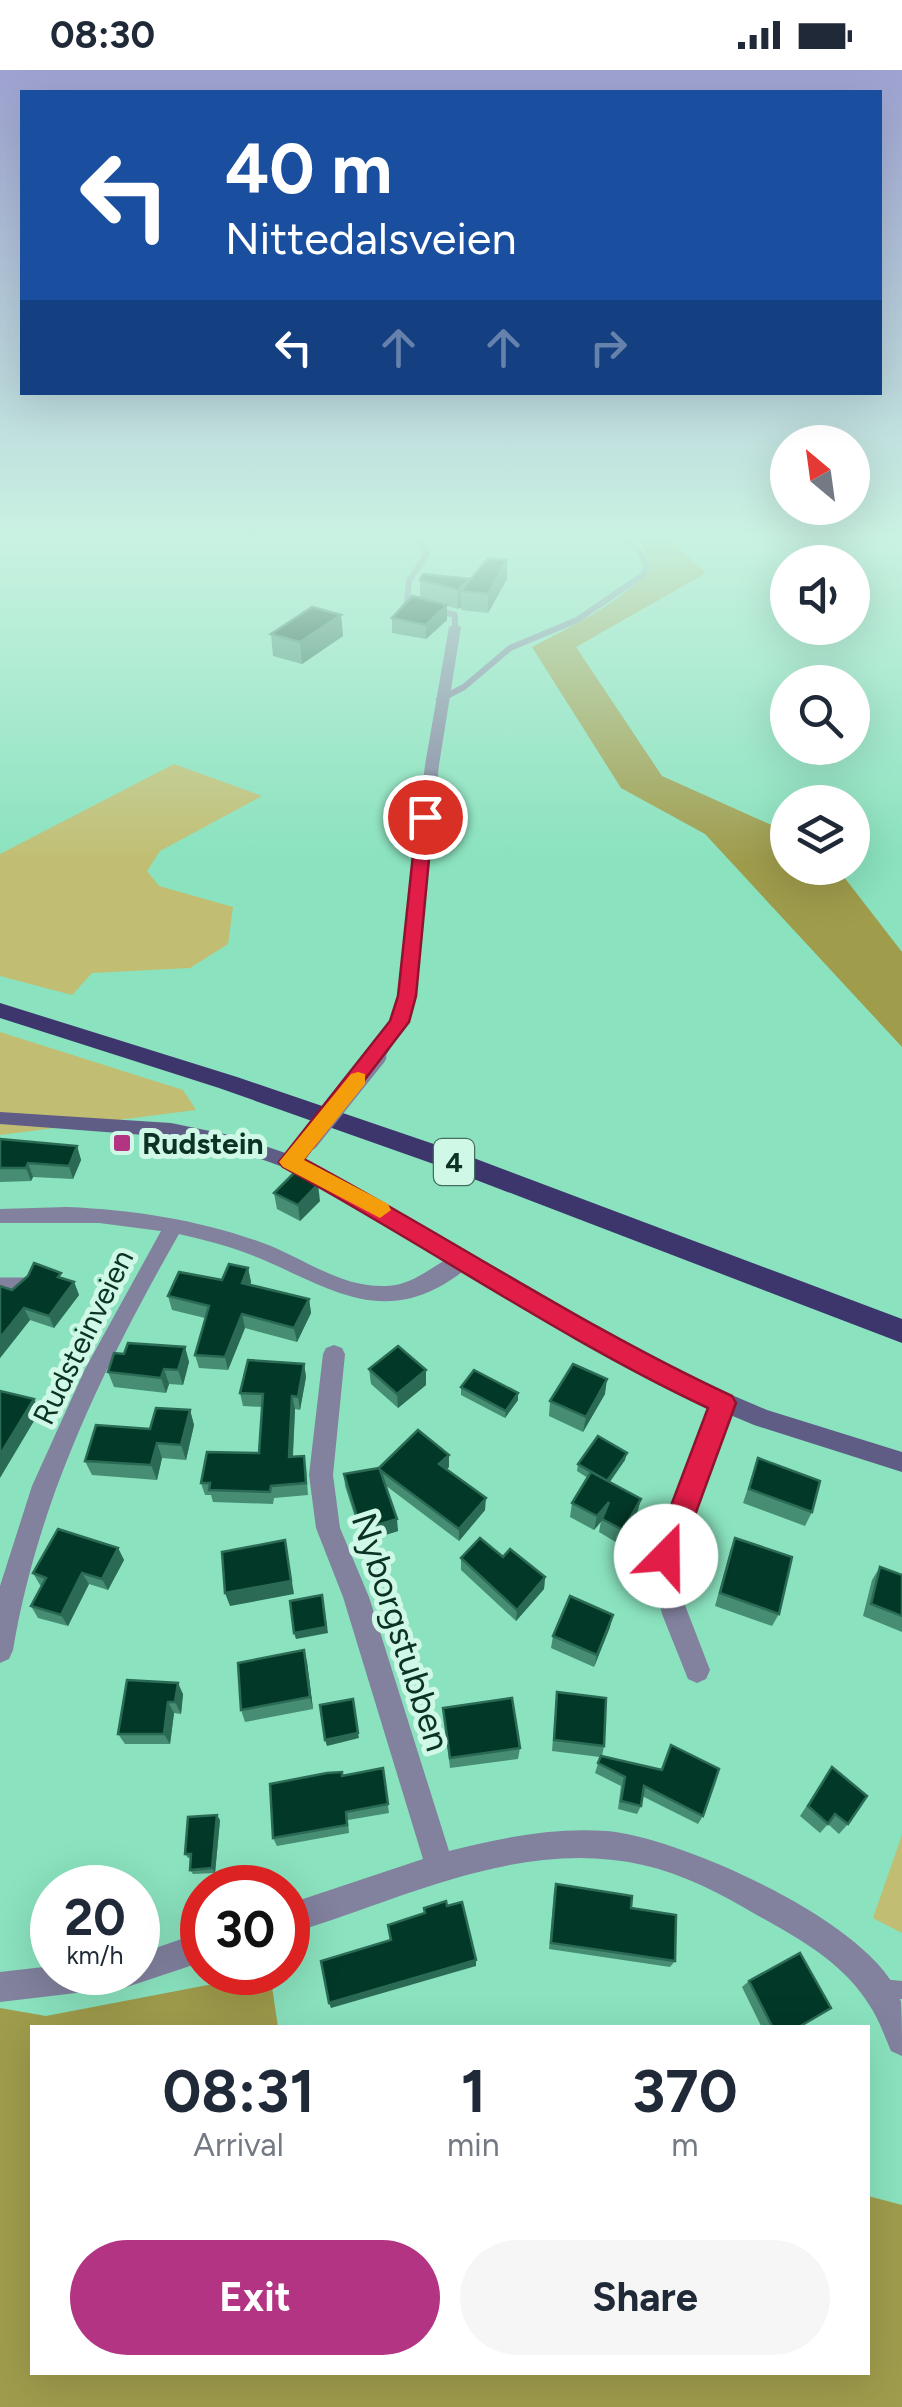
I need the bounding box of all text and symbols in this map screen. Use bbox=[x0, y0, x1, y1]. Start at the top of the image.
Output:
text: 08:30 bbox=[50, 12, 155, 58]
text: 40 m bbox=[225, 126, 392, 211]
icon: left bbox=[60, 130, 190, 260]
text: Nittedalsveien bbox=[225, 211, 517, 265]
icon: left bbox=[266, 320, 321, 375]
icon: ahead bbox=[371, 320, 426, 375]
icon: ahead bbox=[476, 320, 531, 375]
icon: right bbox=[581, 320, 636, 375]
north arrow bbox=[770, 425, 870, 525]
map controls bbox=[770, 425, 870, 885]
button: sound bbox=[770, 545, 870, 645]
button: search bbox=[770, 665, 870, 765]
pin bbox=[383, 775, 468, 860]
button: layers bbox=[770, 785, 870, 885]
icon: arrive bbox=[398, 790, 453, 845]
place label: Rudstein bbox=[142, 1125, 264, 1162]
marker: Rudstein bbox=[111, 1132, 133, 1154]
road number: 4 bbox=[434, 1139, 474, 1185]
street label: Rudsteinveien bbox=[25, 1244, 141, 1430]
position arrow bbox=[614, 1504, 718, 1608]
street label: Nyborgstubben bbox=[343, 1508, 459, 1756]
speed limit sign: 30 bbox=[180, 1865, 310, 1995]
text: 20 bbox=[64, 1887, 126, 1948]
text: km/h bbox=[66, 1940, 124, 1970]
text: 08:31 bbox=[162, 2055, 315, 2127]
text: 1 bbox=[461, 2055, 486, 2127]
text: 370 bbox=[632, 2055, 738, 2127]
text: Arrival bbox=[193, 2126, 284, 2164]
text: min bbox=[447, 2126, 500, 2164]
text: m bbox=[671, 2126, 698, 2164]
button: Exit bbox=[70, 2240, 440, 2355]
button: Share bbox=[460, 2240, 830, 2355]

